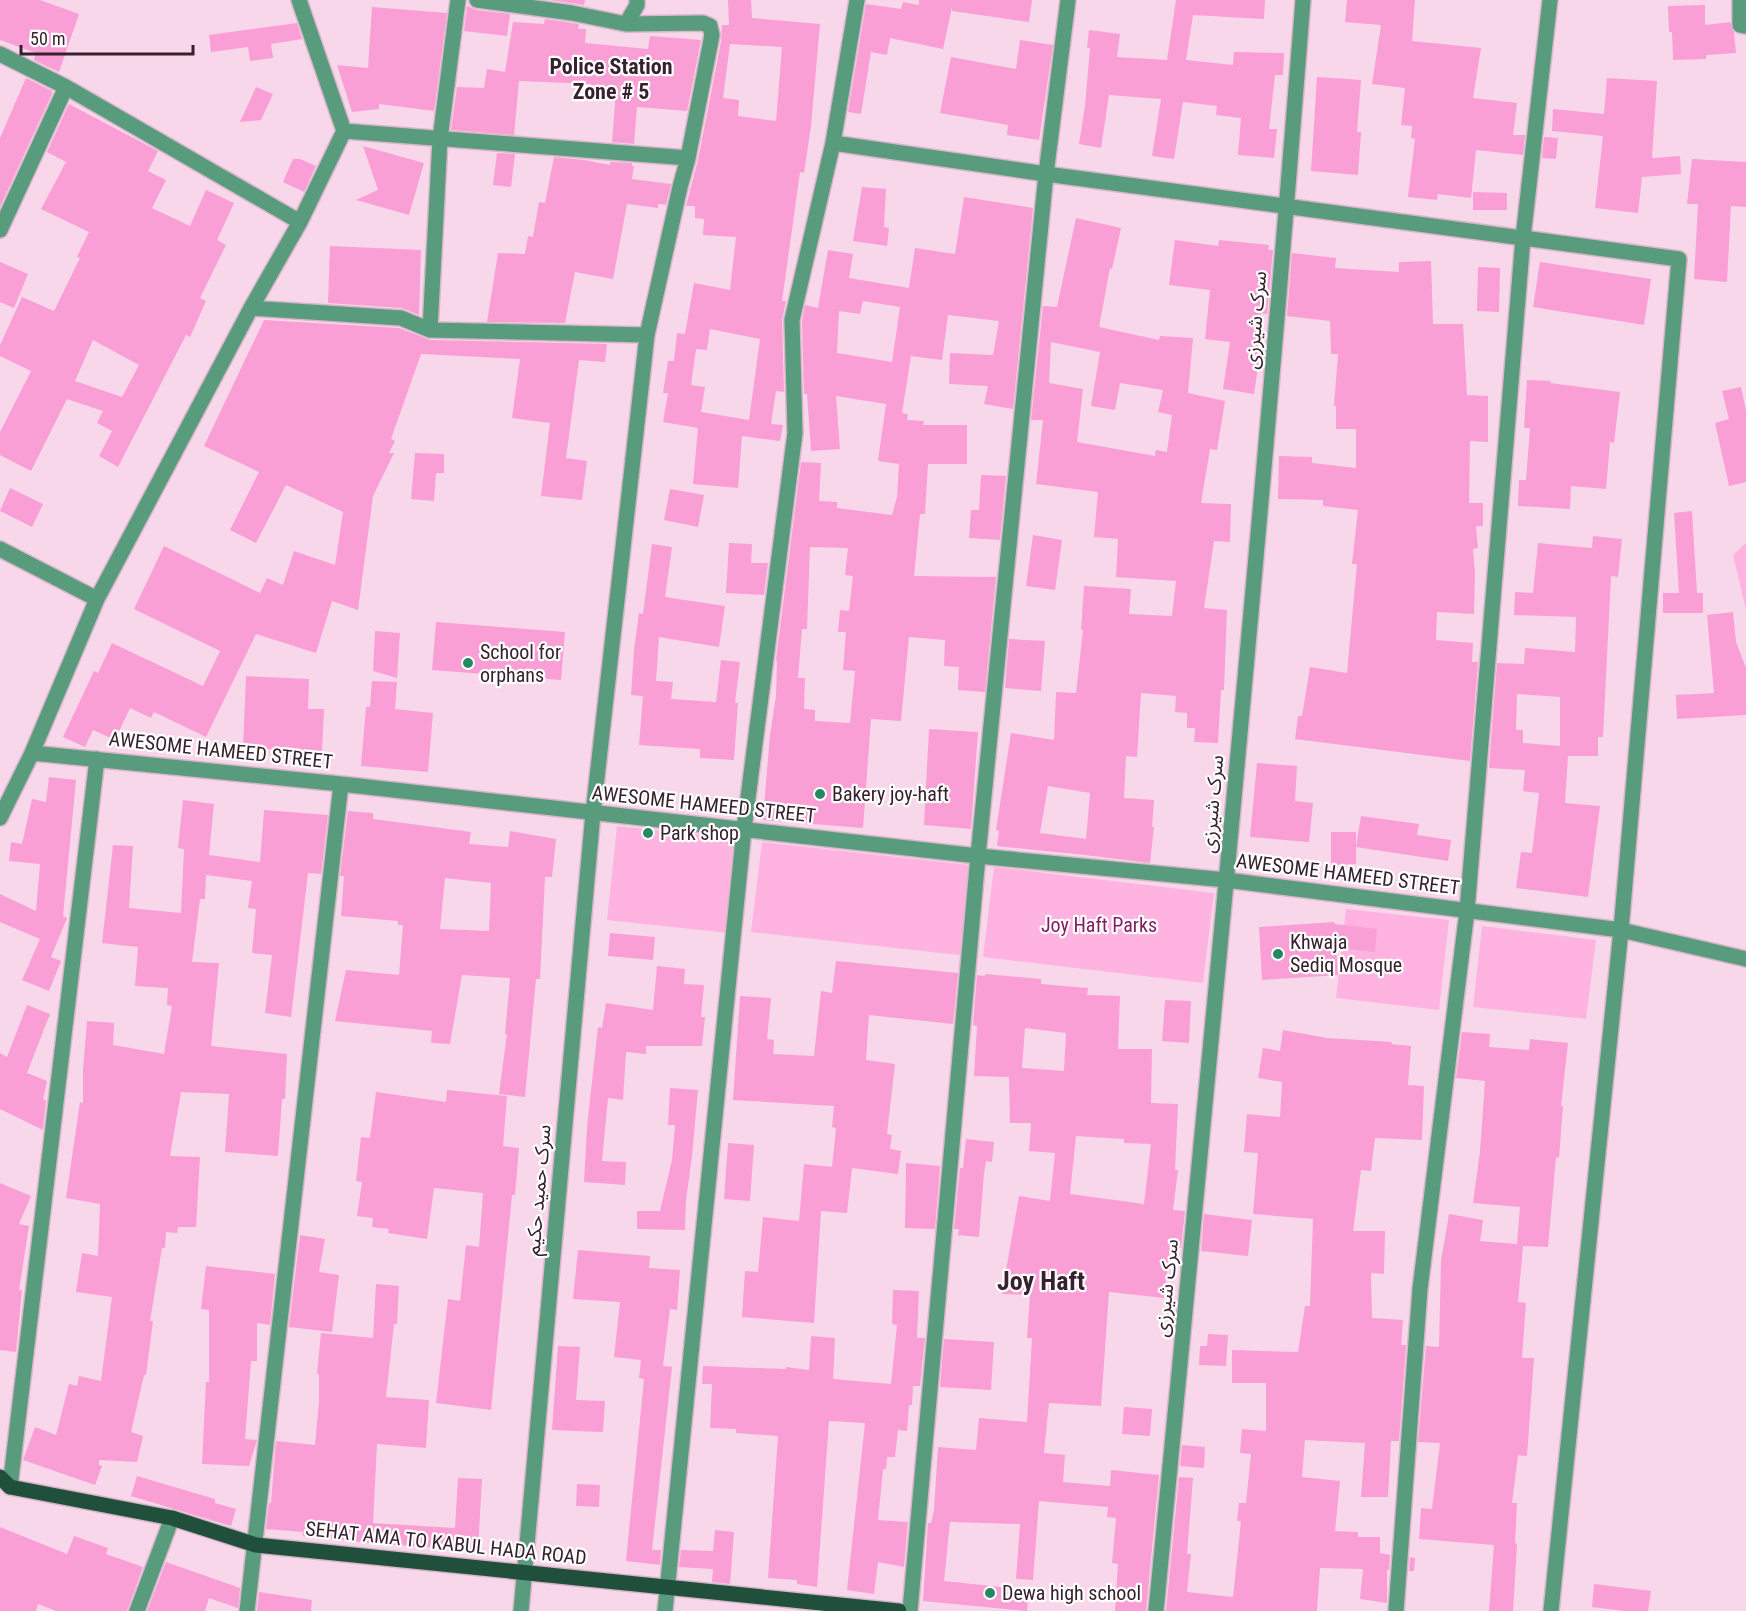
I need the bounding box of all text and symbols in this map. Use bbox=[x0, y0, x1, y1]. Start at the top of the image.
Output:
scale bar bbox=[21, 18, 194, 56]
text: 50 m bbox=[30, 28, 65, 49]
district label: Police Station Zone # 5 bbox=[549, 54, 673, 104]
street label: سرک شیرزی bbox=[1239, 270, 1271, 370]
place label: School for orphans bbox=[480, 640, 561, 687]
marker: School for orphans bbox=[461, 656, 475, 670]
street label: AWESOME HAMEED STREET bbox=[108, 726, 334, 774]
street label: سرک شیرزی bbox=[1196, 754, 1228, 854]
street label: AWESOME HAMEED STREET bbox=[591, 780, 817, 828]
place label: Bakery joy-haft bbox=[832, 782, 949, 806]
marker: Bakery joy-haft bbox=[813, 787, 827, 801]
place label: Park shop bbox=[660, 821, 739, 845]
marker: Park shop bbox=[641, 826, 655, 840]
street label: AWESOME HAMEED STREET bbox=[1235, 848, 1461, 900]
park label: Joy Haft Parks bbox=[1041, 913, 1157, 937]
place label: Khwaja Sediq Mosque bbox=[1290, 930, 1402, 977]
marker: Khwaja Sediq Mosque bbox=[1271, 947, 1285, 961]
street label: سرک حمید حکیم bbox=[520, 1123, 559, 1257]
street label: سرک شیرزی bbox=[1149, 1238, 1183, 1338]
district label: Joy Haft bbox=[997, 1266, 1085, 1296]
street label: SEHAT AMA TO KABUL HADA ROAD bbox=[304, 1516, 588, 1570]
place label: Dewa high school bbox=[1002, 1581, 1141, 1605]
marker: Dewa high school bbox=[983, 1586, 997, 1600]

